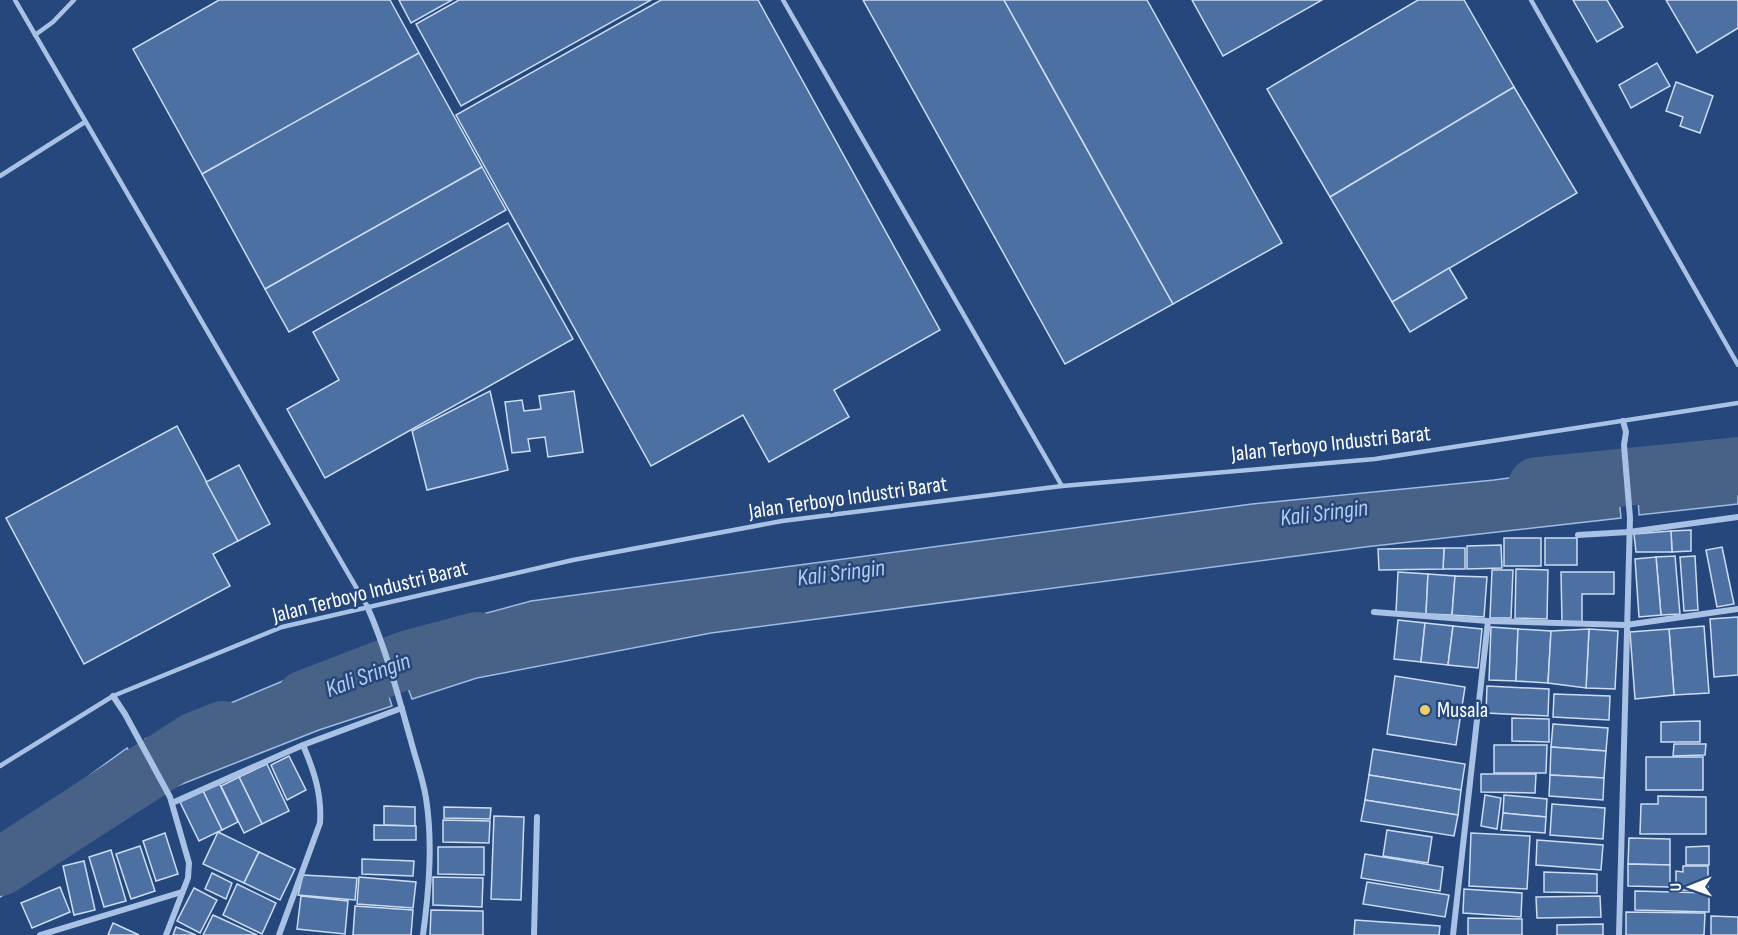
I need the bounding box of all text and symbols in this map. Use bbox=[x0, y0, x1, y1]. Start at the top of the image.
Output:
street label: Jalan Terboyo Industri Barat bbox=[1229, 420, 1432, 468]
street label: Jalan Terboyo Industri Barat bbox=[746, 471, 949, 525]
water label: Kali Sringin bbox=[1278, 493, 1370, 533]
water label: Kali Sringin bbox=[795, 553, 887, 593]
street label: Jalan Terboyo Industri Barat bbox=[269, 555, 471, 630]
water label: Kali Sringin bbox=[322, 646, 414, 704]
place label: Musala bbox=[1437, 697, 1488, 724]
marker: Musala bbox=[1418, 703, 1432, 717]
north arrow bbox=[1660, 857, 1720, 917]
text: U bbox=[1667, 883, 1686, 892]

